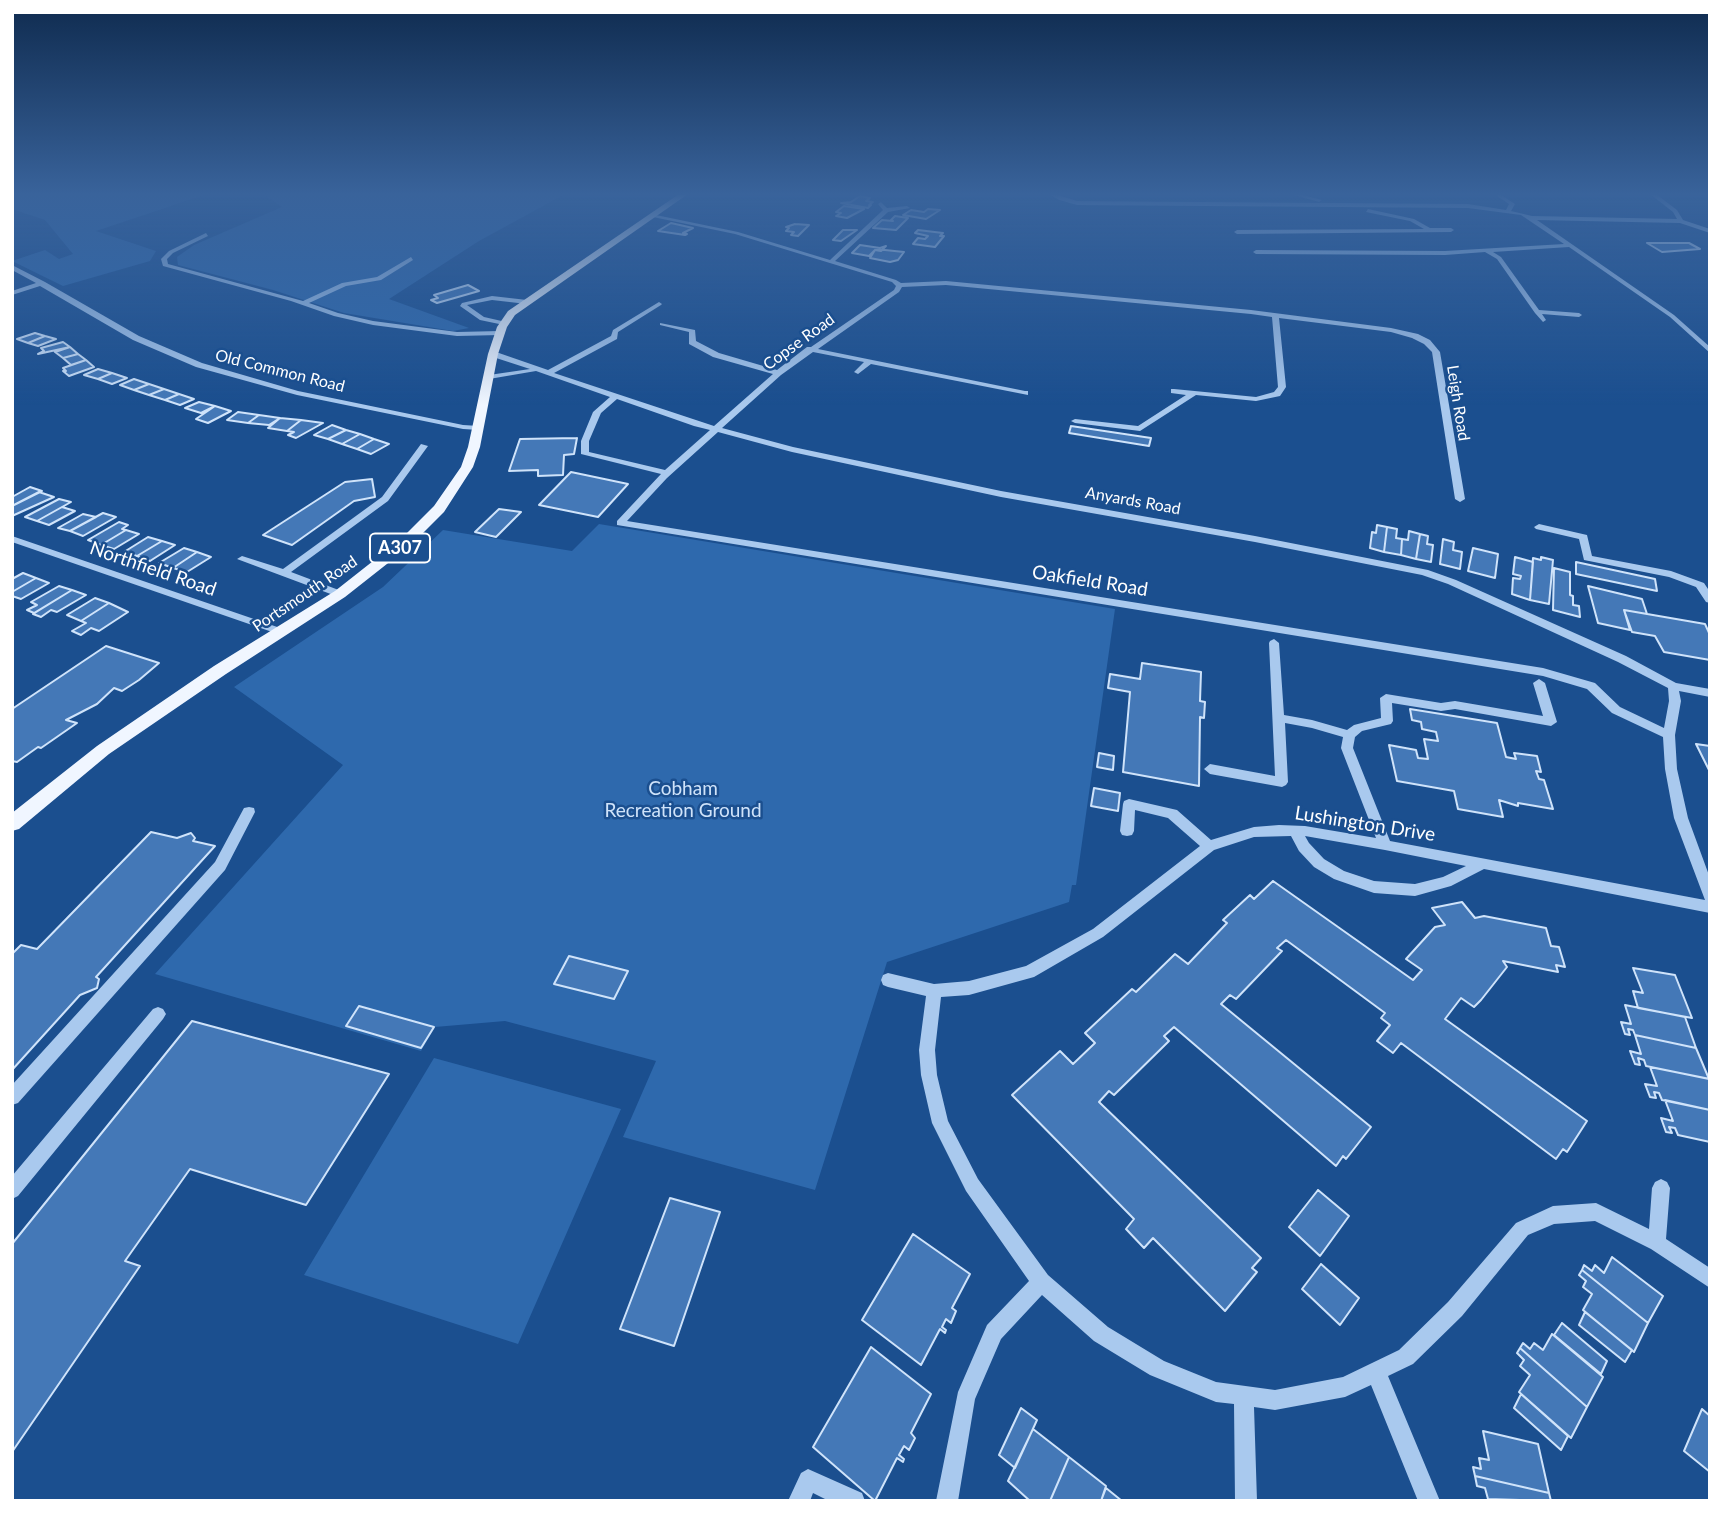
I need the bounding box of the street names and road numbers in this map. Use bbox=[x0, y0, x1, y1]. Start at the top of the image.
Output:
street label: Copse Road bbox=[760, 310, 838, 374]
street label: Old Common Road bbox=[213, 346, 347, 396]
street label: Leigh Road bbox=[1443, 364, 1473, 442]
street label: Anyards Road bbox=[1084, 483, 1182, 519]
road number: A307 bbox=[370, 534, 430, 562]
street label: Northfield Road bbox=[87, 537, 219, 601]
street label: Portsmouth Road bbox=[249, 552, 361, 636]
street label: Oakfield Road bbox=[1030, 561, 1150, 601]
street label: Lushington Drive bbox=[1293, 802, 1437, 846]

